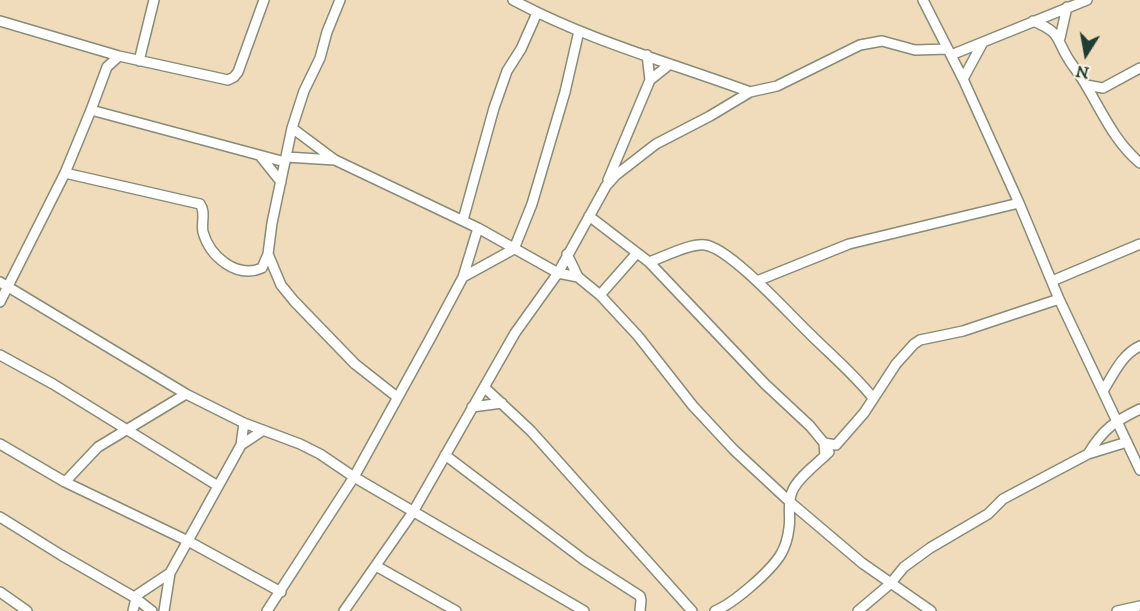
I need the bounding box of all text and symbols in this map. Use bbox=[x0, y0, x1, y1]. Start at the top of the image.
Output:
north arrow bbox=[1056, 24, 1116, 84]
text: N bbox=[1074, 61, 1091, 83]

